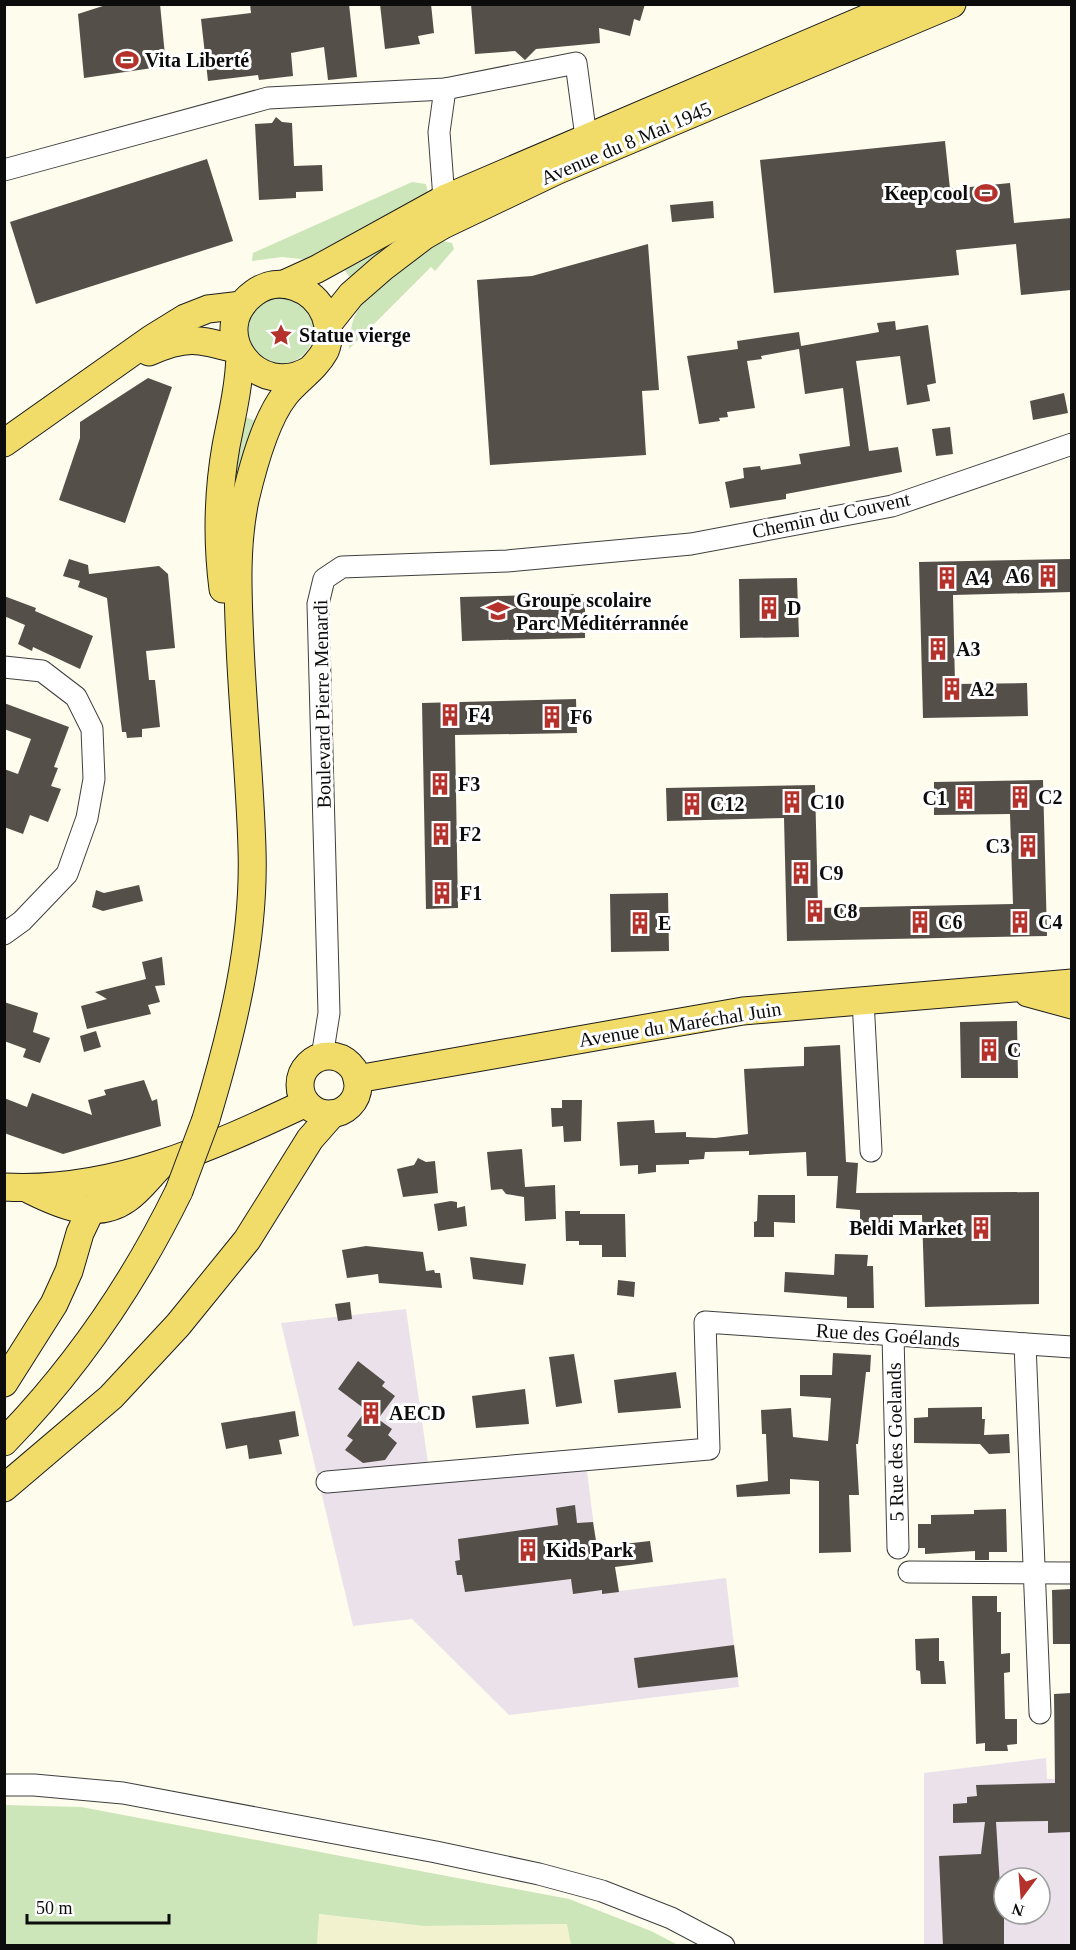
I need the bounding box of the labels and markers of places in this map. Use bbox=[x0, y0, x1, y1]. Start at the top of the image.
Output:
sports icon: Vita Liberté bbox=[114, 47, 140, 73]
place label: Vita Liberté bbox=[145, 49, 249, 71]
sports icon: Keep cool bbox=[973, 180, 999, 206]
place label: Keep cool bbox=[884, 182, 968, 205]
place icon: Statue vierge bbox=[268, 322, 294, 348]
place label: Statue vierge bbox=[299, 324, 411, 347]
building icon: A6 bbox=[1035, 563, 1061, 589]
building icon: A4 bbox=[934, 565, 960, 591]
place label: A6 bbox=[1006, 565, 1030, 587]
place label: A4 bbox=[965, 567, 989, 589]
place label: Groupe scolaire Parc Méditérrannée bbox=[516, 589, 688, 634]
building icon: D bbox=[756, 595, 782, 621]
place label: D bbox=[787, 597, 801, 619]
school or university icon: Groupe scolaire Parc Méditérrannée bbox=[485, 598, 511, 624]
building icon: A3 bbox=[925, 636, 951, 662]
place label: A3 bbox=[956, 638, 980, 660]
building icon: A2 bbox=[939, 676, 965, 702]
place label: A2 bbox=[970, 678, 994, 700]
building icon: F4 bbox=[437, 702, 463, 728]
place label: F4 bbox=[468, 704, 490, 726]
building icon: F6 bbox=[539, 704, 565, 730]
place label: F6 bbox=[570, 706, 592, 728]
building icon: F3 bbox=[427, 771, 453, 797]
place label: F3 bbox=[458, 773, 480, 795]
building icon: C2 bbox=[1007, 784, 1033, 810]
building icon: C1 bbox=[952, 785, 978, 811]
place label: C2 bbox=[1038, 786, 1062, 808]
place label: C1 bbox=[923, 787, 947, 809]
building icon: C10 bbox=[779, 789, 805, 815]
building icon: C12 bbox=[679, 791, 705, 817]
place label: C10 bbox=[810, 791, 844, 813]
place label: C12 bbox=[710, 793, 744, 815]
building icon: F2 bbox=[428, 821, 454, 847]
place label: F2 bbox=[459, 823, 481, 845]
building icon: C3 bbox=[1015, 833, 1041, 859]
place label: C3 bbox=[986, 835, 1010, 857]
building icon: C9 bbox=[788, 860, 814, 886]
place label: C9 bbox=[819, 862, 843, 884]
building icon: F1 bbox=[429, 880, 455, 906]
place label: F1 bbox=[460, 882, 482, 904]
building icon: C8 bbox=[802, 898, 828, 924]
place label: C8 bbox=[833, 900, 857, 922]
building icon: C6 bbox=[907, 909, 933, 935]
building icon: C4 bbox=[1007, 909, 1033, 935]
building icon: E bbox=[627, 910, 653, 936]
place label: C6 bbox=[938, 911, 962, 933]
place label: C4 bbox=[1038, 911, 1062, 933]
place label: E bbox=[658, 912, 671, 934]
building icon: C bbox=[976, 1037, 1002, 1063]
place label: C bbox=[1007, 1039, 1021, 1061]
building icon: Beldi Market bbox=[968, 1215, 994, 1241]
place label: Beldi Market bbox=[849, 1217, 963, 1239]
building icon: AECD bbox=[358, 1400, 384, 1426]
place label: AECD bbox=[389, 1402, 446, 1424]
building icon: Kids Park bbox=[515, 1537, 541, 1563]
place label: Kids Park bbox=[546, 1539, 634, 1561]

